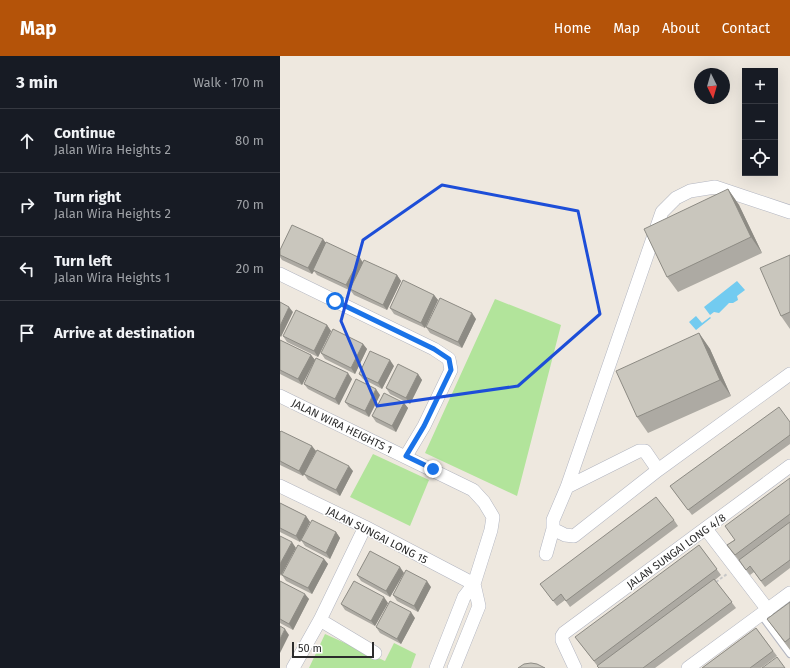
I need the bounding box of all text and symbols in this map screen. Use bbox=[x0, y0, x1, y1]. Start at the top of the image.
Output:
text: Map bbox=[20, 17, 57, 40]
text: Home bbox=[554, 20, 591, 37]
text: Map bbox=[613, 20, 640, 37]
text: About bbox=[662, 20, 700, 37]
text: Contact bbox=[722, 20, 770, 37]
north arrow bbox=[694, 68, 730, 104]
map controls bbox=[742, 68, 778, 176]
button: + bbox=[742, 68, 778, 104]
text: 3 min bbox=[16, 72, 58, 93]
text: Walk · 170 m bbox=[193, 75, 264, 90]
button: − bbox=[742, 104, 778, 140]
text: Continue bbox=[54, 124, 115, 142]
icon: ahead bbox=[16, 130, 38, 152]
text: 80 m bbox=[235, 133, 264, 148]
button: locate bbox=[742, 140, 778, 176]
text: Jalan Wira Heights 2 bbox=[54, 142, 171, 157]
text: Turn right bbox=[54, 188, 121, 206]
icon: right bbox=[16, 194, 38, 216]
text: 70 m bbox=[237, 197, 264, 212]
text: Jalan Wira Heights 2 bbox=[54, 206, 171, 221]
text: Turn left bbox=[54, 252, 112, 270]
icon: left bbox=[16, 258, 38, 280]
text: 20 m bbox=[236, 261, 264, 276]
text: Jalan Wira Heights 1 bbox=[54, 270, 170, 285]
route start bbox=[326, 292, 344, 310]
icon: arrive bbox=[16, 322, 38, 344]
text: Arrive at destination bbox=[54, 324, 195, 342]
street label: JALAN WIRA HEIGHTS 1 bbox=[289, 396, 394, 456]
route end bbox=[424, 460, 442, 478]
street label: JALAN SUNGAI LONG 15 bbox=[324, 504, 430, 567]
street label: JALAN SUNGAI LONG 4/8 bbox=[624, 511, 728, 592]
scale bar bbox=[292, 640, 374, 659]
text: 50 m bbox=[298, 642, 322, 655]

